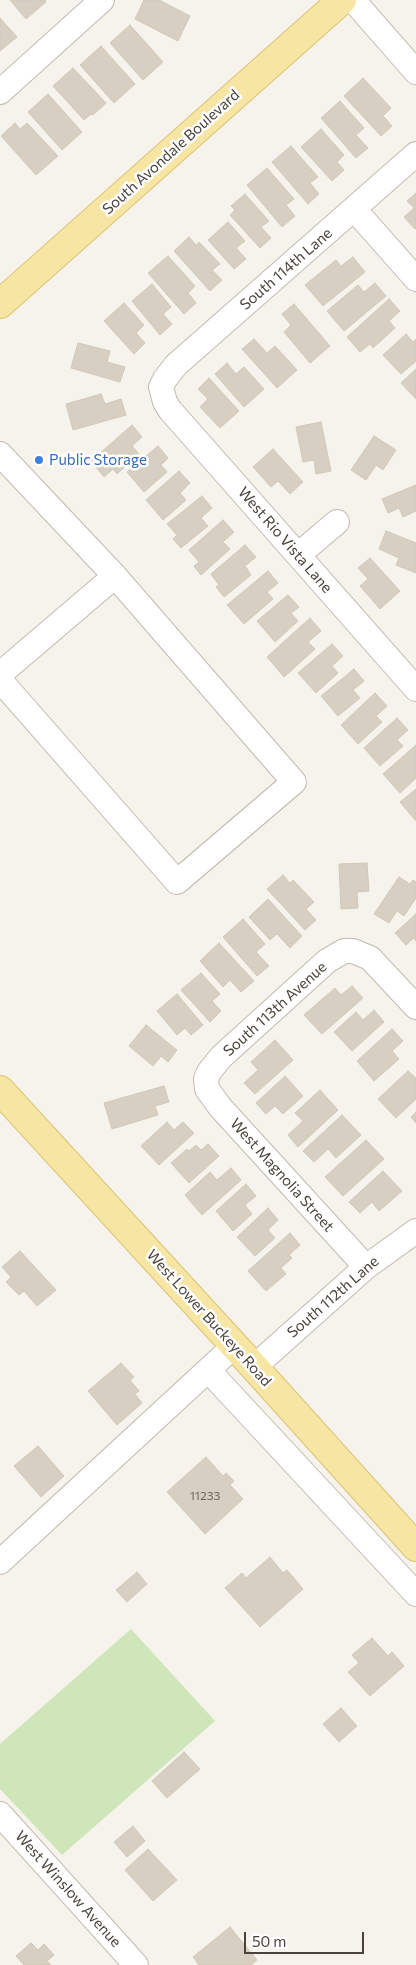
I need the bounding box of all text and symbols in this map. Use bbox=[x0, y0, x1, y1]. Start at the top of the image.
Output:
street label: South Avondale Boulevard bbox=[99, 86, 243, 218]
street label: South 114th Lane bbox=[236, 224, 336, 314]
place label: Public Storage bbox=[49, 451, 147, 469]
marker: Public Storage bbox=[33, 454, 45, 466]
street label: West Rio Vista Lane bbox=[234, 483, 336, 597]
street label: South 113th Avenue bbox=[220, 958, 330, 1060]
street label: West Magnolia Street bbox=[226, 1115, 338, 1235]
street label: West Lower Buckeye Road bbox=[143, 1246, 275, 1390]
street label: South 112th Lane bbox=[284, 1252, 382, 1342]
house number: 11233 bbox=[190, 1489, 220, 1503]
street label: West Winslow Avenue bbox=[11, 1827, 125, 1951]
scale bar bbox=[246, 1922, 366, 1954]
text: 50 m bbox=[252, 1932, 286, 1950]

